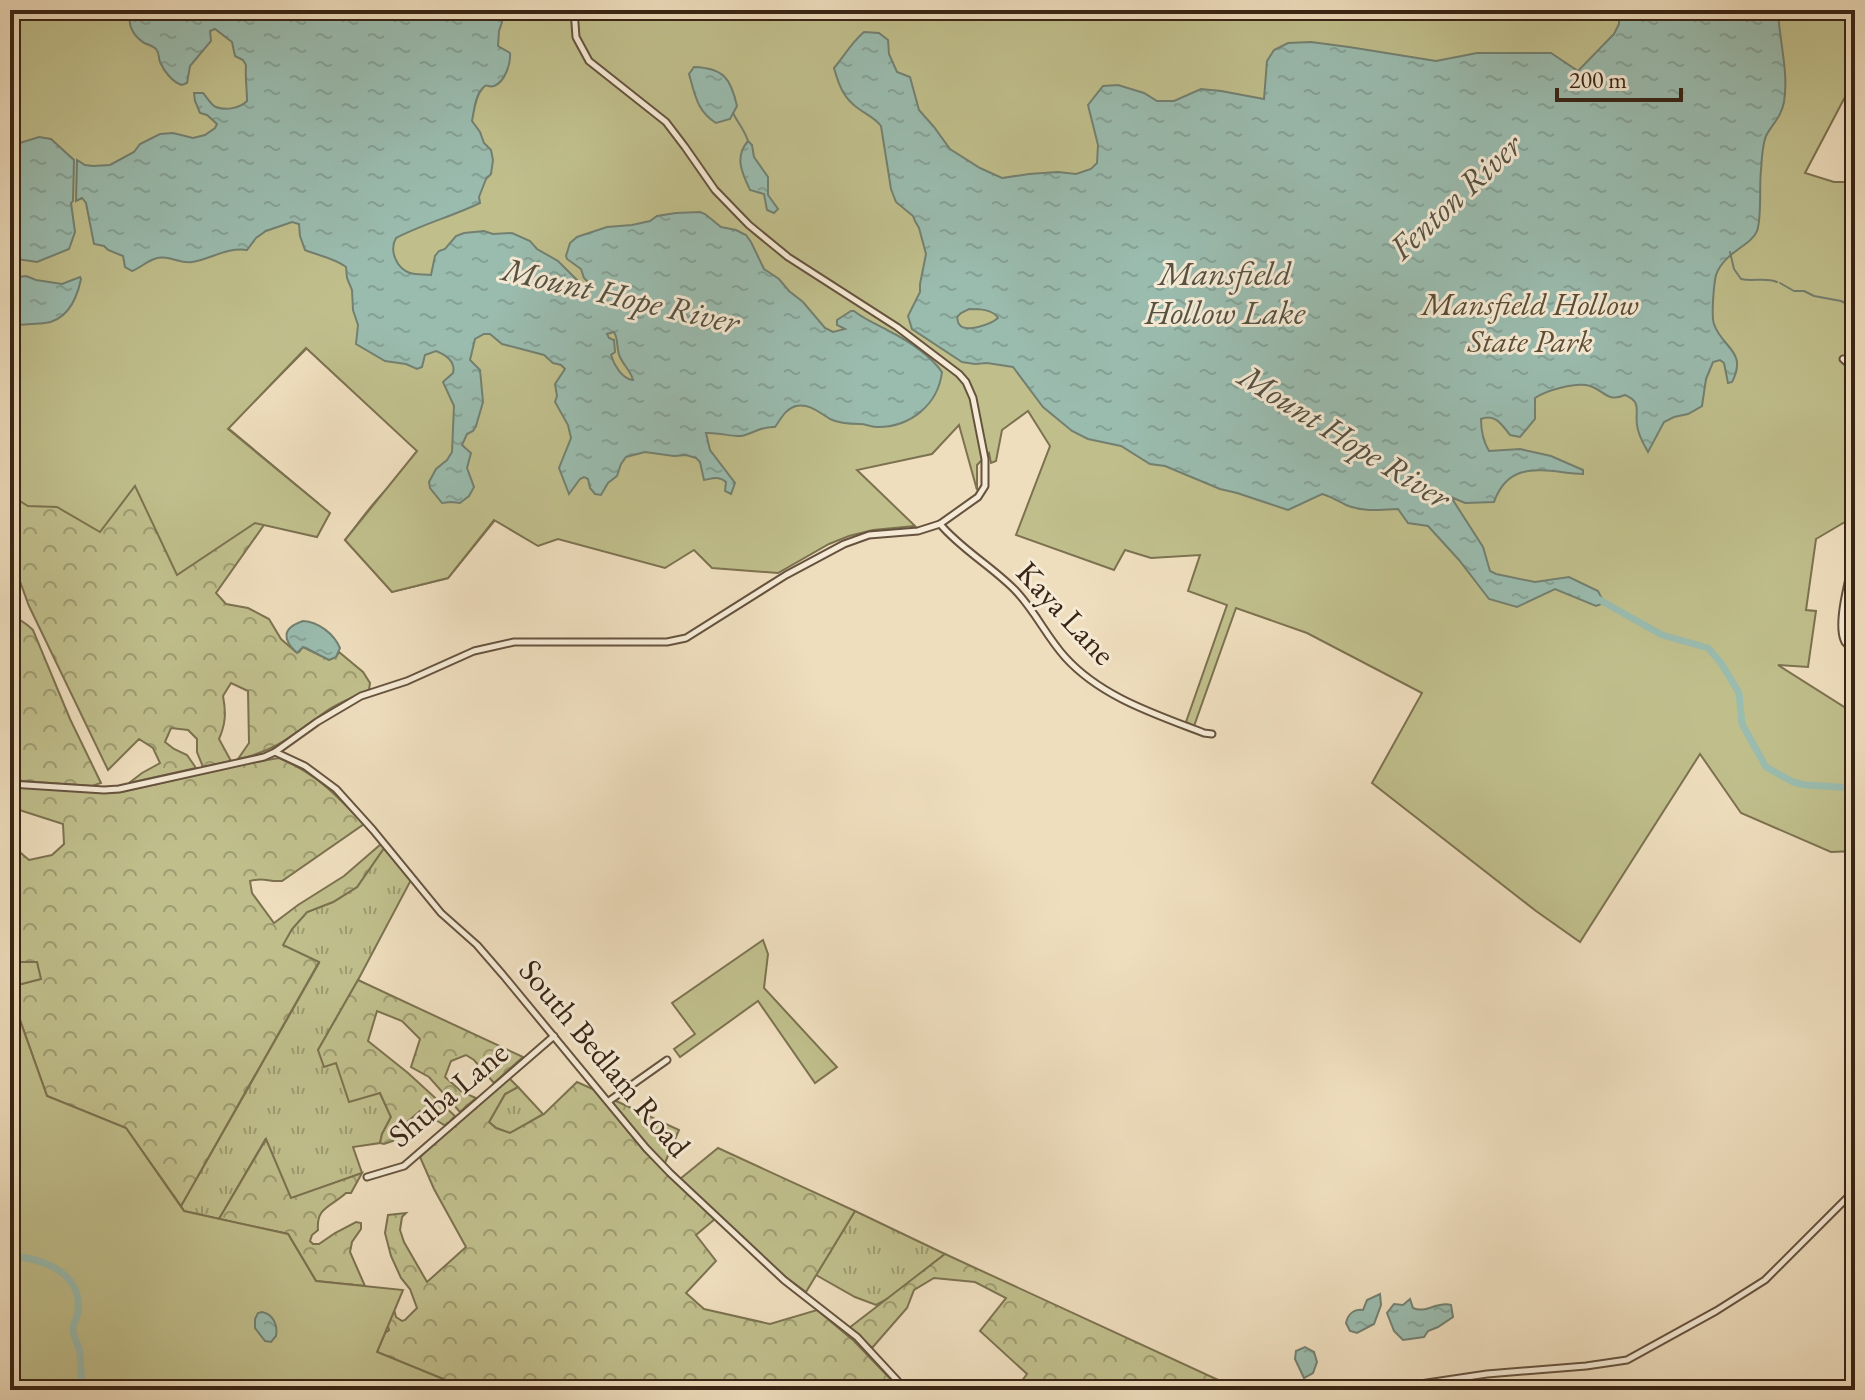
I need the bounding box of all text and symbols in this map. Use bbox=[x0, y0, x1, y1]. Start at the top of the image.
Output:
scale bar bbox=[1557, 52, 1681, 102]
text: 200 m bbox=[1569, 64, 1627, 95]
water label: Fenton River bbox=[1378, 122, 1532, 269]
water label: Mount Hope River bbox=[496, 246, 746, 344]
water label: Mansfield Hollow Lake bbox=[1144, 251, 1306, 334]
park label: Mansfield Hollow State Park bbox=[1419, 283, 1639, 362]
water label: Mount Hope River bbox=[1229, 352, 1461, 520]
street label: Kaya Lane bbox=[1007, 552, 1125, 674]
street label: South Bedlam Road bbox=[510, 950, 701, 1166]
street label: Shuba Lane bbox=[379, 1032, 517, 1156]

